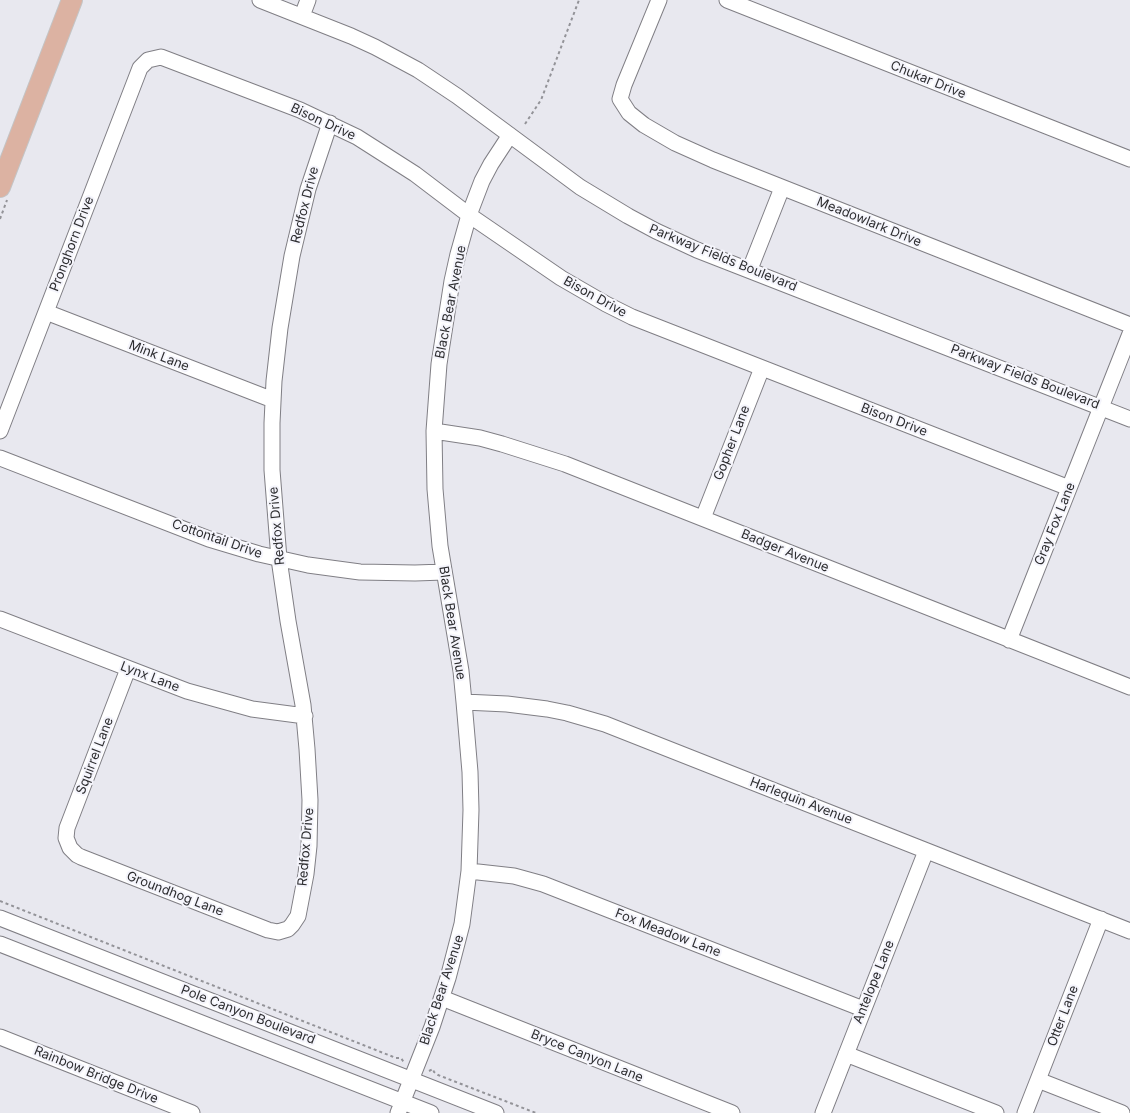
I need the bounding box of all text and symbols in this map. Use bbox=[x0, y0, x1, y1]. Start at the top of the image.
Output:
street label: Chukar Drive bbox=[888, 58, 968, 102]
street label: Bison Drive bbox=[288, 100, 358, 144]
street label: Redfox Drive bbox=[288, 165, 322, 245]
street label: Pronghorn Drive bbox=[47, 194, 97, 294]
street label: Meadowlark Drive bbox=[814, 194, 924, 250]
street label: Parkway Fields Boulevard bbox=[647, 221, 799, 295]
street label: Black Bear Avenue bbox=[432, 244, 470, 360]
street label: Bison Drive bbox=[561, 273, 629, 321]
street label: Mink Lane bbox=[127, 337, 191, 375]
street label: Parkway Fields Boulevard bbox=[948, 341, 1102, 413]
street label: Bison Drive bbox=[859, 400, 929, 440]
street label: Gopher Lane bbox=[711, 403, 753, 483]
street label: Gray Fox Lane bbox=[1031, 480, 1079, 568]
street label: Redfox Drive bbox=[266, 486, 288, 566]
street label: Cottontail Drive bbox=[170, 516, 264, 562]
street label: Badger Avenue bbox=[739, 526, 831, 576]
street label: Black Bear Avenue bbox=[435, 565, 469, 681]
street label: Lynx Lane bbox=[118, 659, 182, 695]
street label: Squirrel Lane bbox=[73, 715, 117, 797]
street label: Harlequin Avenue bbox=[748, 774, 854, 828]
street label: Redfox Drive bbox=[295, 807, 317, 887]
street label: Groundhog Lane bbox=[124, 868, 226, 920]
street label: Fox Meadow Lane bbox=[613, 906, 723, 960]
street label: Black Bear Avenue bbox=[417, 933, 467, 1047]
street label: Antelope Lane bbox=[850, 938, 898, 1026]
street label: Pole Canyon Boulevard bbox=[179, 982, 317, 1048]
street label: Otter Lane bbox=[1044, 983, 1082, 1049]
street label: Bryce Canyon Lane bbox=[529, 1026, 645, 1086]
street label: Rainbow Bridge Drive bbox=[32, 1043, 160, 1107]

